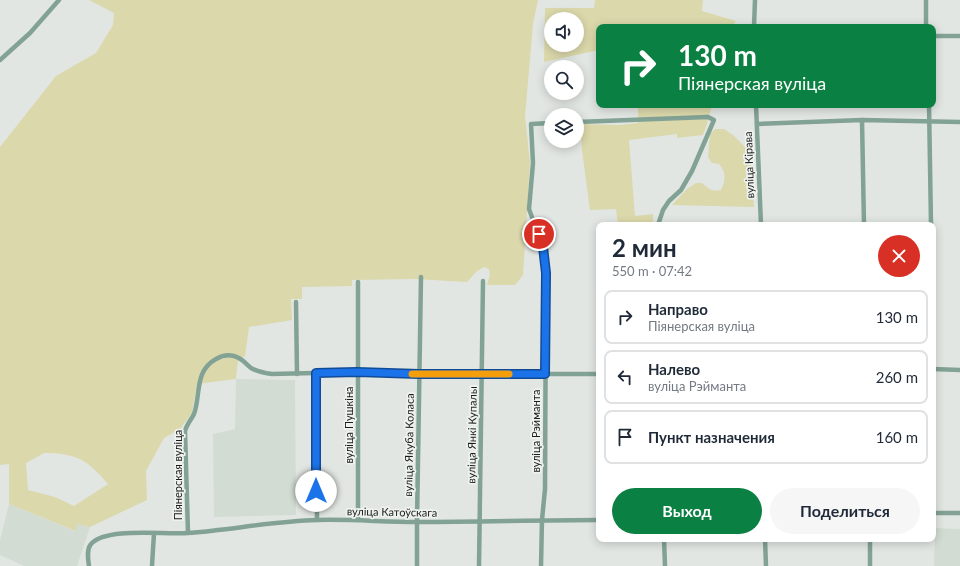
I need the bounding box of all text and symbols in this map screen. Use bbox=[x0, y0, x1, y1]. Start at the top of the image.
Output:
map controls bbox=[544, 12, 584, 148]
button: sound bbox=[544, 12, 584, 52]
text: 130 m bbox=[678, 38, 757, 72]
icon: right bbox=[612, 40, 664, 92]
button: search bbox=[544, 60, 584, 100]
text: Піянерская вуліца bbox=[678, 72, 826, 94]
button: layers bbox=[544, 108, 584, 148]
street label: вуліца Кірава bbox=[741, 131, 756, 199]
pin bbox=[522, 217, 556, 251]
icon: arrive bbox=[528, 223, 550, 245]
text: 2 мин bbox=[612, 233, 677, 262]
button: close bbox=[878, 235, 920, 277]
text: 550 m · 07:42 bbox=[612, 263, 692, 279]
text: Направо bbox=[648, 300, 708, 318]
icon: right bbox=[614, 306, 636, 328]
text: 130 m bbox=[876, 308, 918, 326]
text: Піянерская вуліца bbox=[648, 318, 755, 334]
text: Налево bbox=[648, 360, 700, 378]
icon: left bbox=[614, 366, 636, 388]
text: 260 m bbox=[876, 368, 918, 386]
text: вуліца Рэйманта bbox=[648, 378, 746, 394]
street label: вуліца Пушкіна bbox=[342, 386, 355, 464]
street label: вуліца Янкі Купалы bbox=[464, 386, 479, 484]
street label: вуліца Рэйманта bbox=[529, 389, 542, 473]
street label: вуліца Якуба Коласа bbox=[401, 393, 416, 497]
icon: arrive bbox=[614, 426, 636, 448]
text: Пункт назначения bbox=[648, 428, 775, 446]
text: 160 m bbox=[876, 428, 918, 446]
street label: Піянерская вуліца bbox=[171, 430, 184, 520]
position arrow bbox=[295, 470, 337, 512]
button: Выход bbox=[612, 488, 762, 534]
button: Поделиться bbox=[770, 488, 920, 534]
street label: вуліца Катоўскага bbox=[347, 504, 437, 519]

